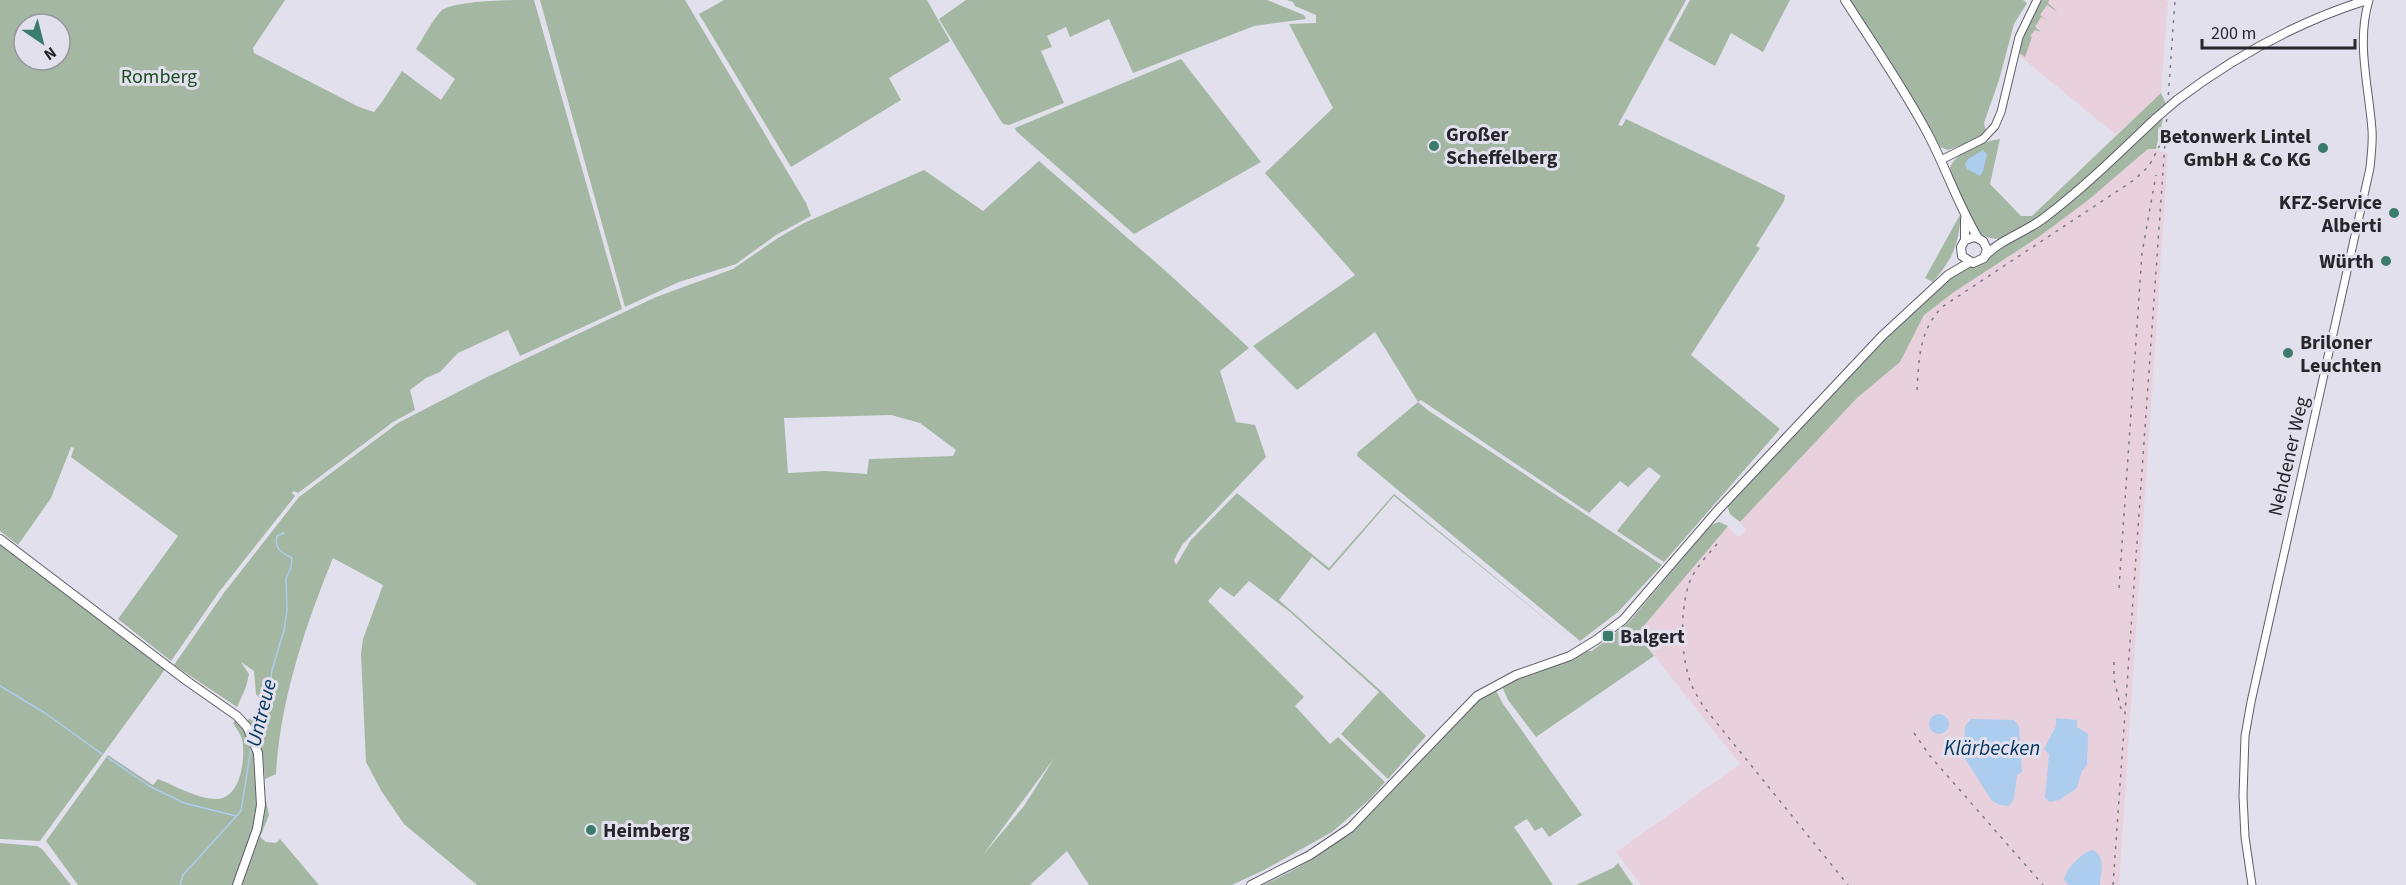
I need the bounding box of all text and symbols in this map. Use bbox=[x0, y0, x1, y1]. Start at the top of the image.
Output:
north arrow bbox=[12, 12, 72, 72]
scale bar bbox=[2202, 12, 2355, 50]
text: 200 m bbox=[2211, 21, 2256, 46]
text: N bbox=[39, 41, 61, 66]
park label: Romberg bbox=[121, 63, 197, 91]
place label: Großer Scheffelberg bbox=[1446, 121, 1558, 172]
place label: Betonwerk Lintel GmbH & Co KG bbox=[2160, 123, 2311, 174]
marker: Großer Scheffelberg bbox=[1427, 139, 1441, 153]
marker: Betonwerk Lintel GmbH & Co KG bbox=[2316, 141, 2330, 155]
place label: KFZ-Service Alberti bbox=[2279, 189, 2382, 240]
marker: KFZ-Service Alberti bbox=[2387, 206, 2401, 220]
place label: Würth bbox=[2319, 248, 2374, 276]
marker: Würth bbox=[2379, 254, 2393, 268]
place label: Briloner Leuchten bbox=[2300, 329, 2382, 380]
marker: Briloner Leuchten bbox=[2281, 346, 2295, 360]
street label: Nehdener Weg bbox=[2262, 394, 2316, 519]
place label: Balgert bbox=[1620, 623, 1685, 651]
marker: Balgert bbox=[1601, 629, 1615, 643]
water label: Untreue bbox=[238, 676, 284, 750]
water label: Klärbecken bbox=[1944, 733, 2040, 763]
place label: Heimberg bbox=[603, 817, 690, 845]
marker: Heimberg bbox=[584, 823, 598, 837]

